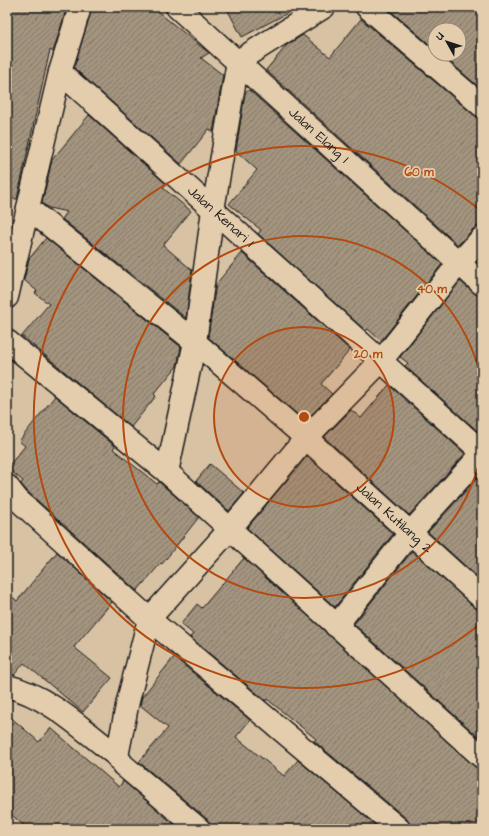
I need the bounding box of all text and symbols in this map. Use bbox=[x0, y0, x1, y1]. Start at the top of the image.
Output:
north arrow bbox=[427, 22, 467, 62]
text: U bbox=[431, 29, 447, 44]
street label: Jalan Elang 1 bbox=[284, 103, 353, 168]
text: 60 m bbox=[404, 164, 434, 181]
street label: Jalan Kenari 1 bbox=[183, 181, 259, 252]
text: 40 m bbox=[417, 281, 448, 298]
text: 20 m bbox=[353, 346, 383, 363]
centre of rings bbox=[297, 410, 311, 424]
street label: Jalan Kutilang 2 bbox=[352, 478, 437, 558]

